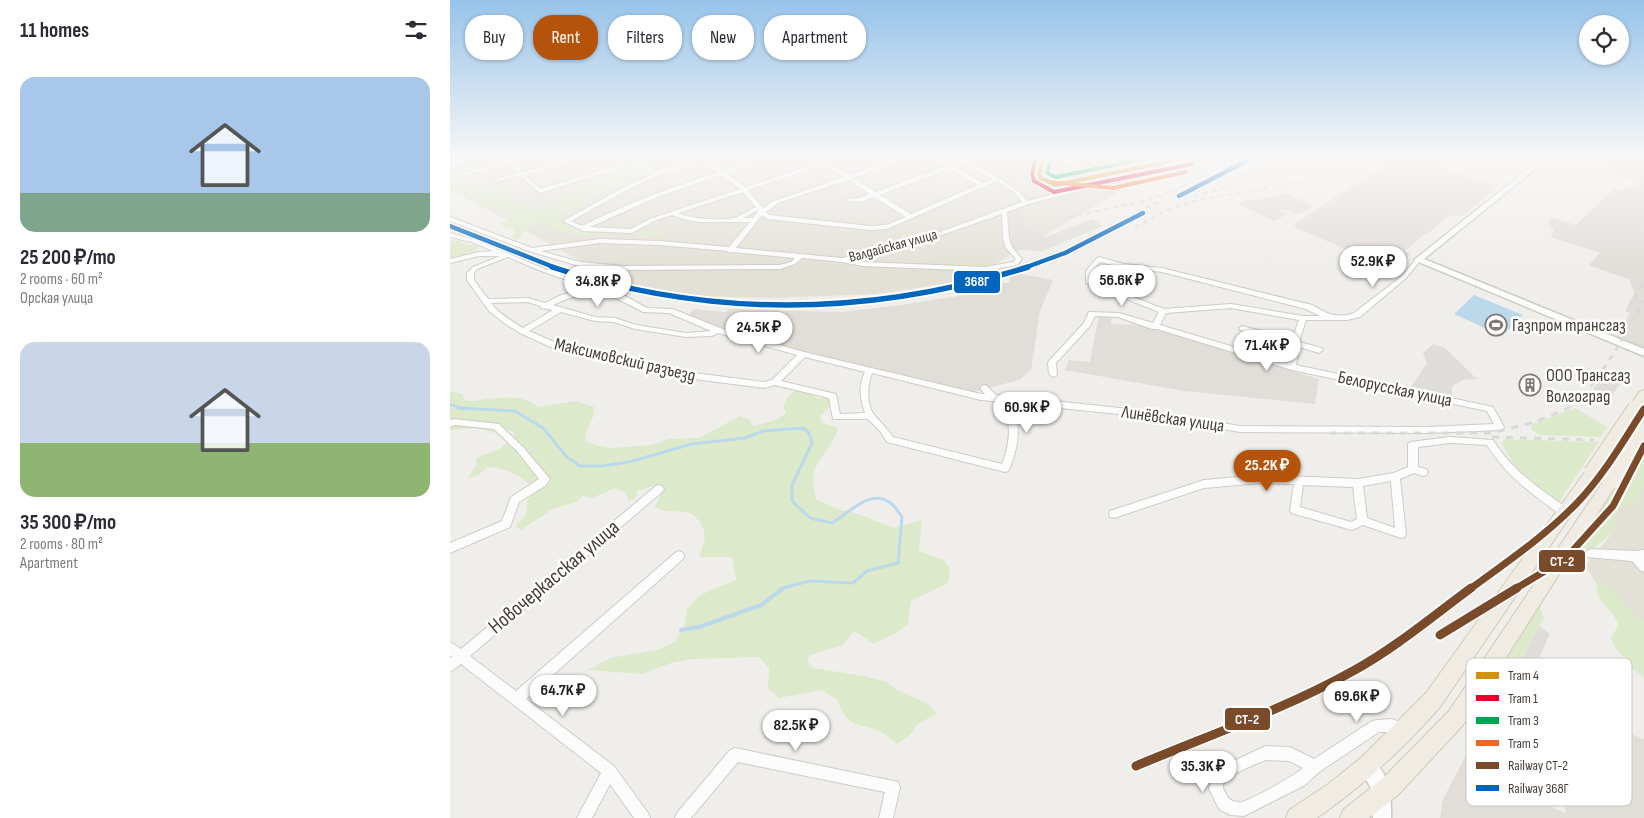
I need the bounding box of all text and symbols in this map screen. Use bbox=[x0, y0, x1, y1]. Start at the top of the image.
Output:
chip: Buy bbox=[465, 15, 523, 60]
chip: Rent bbox=[533, 15, 598, 60]
chip: Filters bbox=[608, 15, 682, 60]
chip: New bbox=[692, 15, 754, 60]
chip: Apartment bbox=[764, 15, 866, 60]
map controls bbox=[1579, 15, 1629, 65]
button: locate bbox=[1579, 15, 1629, 65]
icon: filters bbox=[402, 16, 430, 44]
text: 11 homes bbox=[20, 18, 89, 43]
icon: home bbox=[180, 110, 270, 200]
street label: Валдайская улица bbox=[847, 225, 940, 267]
text: 25 200 ₽/mo bbox=[20, 245, 116, 270]
pin: 52.9K ₽ bbox=[1327, 246, 1419, 288]
text: 52.9K ₽ bbox=[1351, 252, 1395, 271]
pin: 56.6K ₽ bbox=[1076, 264, 1168, 307]
pin: 34.8K ₽ bbox=[552, 266, 644, 308]
text: 2 rooms · 60 m² bbox=[20, 270, 103, 289]
line badge: 368Г bbox=[953, 270, 1001, 294]
text: 56.6K ₽ bbox=[1100, 271, 1144, 290]
text: 34.8K ₽ bbox=[575, 272, 621, 291]
text: 368Г bbox=[965, 273, 990, 290]
text: Орская улица bbox=[20, 289, 93, 308]
pin: 24.5K ₽ bbox=[713, 312, 805, 354]
sports icon: Газпром трансгаз bbox=[1484, 313, 1508, 337]
place label: Газпром трансгаз bbox=[1512, 315, 1626, 336]
text: 24.5K ₽ bbox=[737, 318, 781, 337]
pin: 71.4K ₽ bbox=[1221, 330, 1313, 372]
street label: Максимовский разъезд bbox=[552, 334, 698, 386]
text: 71.4K ₽ bbox=[1245, 336, 1289, 355]
place label: ООО Трансгаз Волгоград bbox=[1546, 365, 1631, 407]
street label: Белорусская улица bbox=[1336, 367, 1454, 411]
building icon: ООО Трансгаз Волгоград bbox=[1518, 373, 1542, 397]
icon: home bbox=[180, 375, 270, 465]
pin: 60.9K ₽ bbox=[981, 392, 1073, 434]
text: 60.9K ₽ bbox=[1004, 398, 1050, 417]
street label: Линёвская улица bbox=[1119, 401, 1226, 437]
pin: 25.2K ₽ bbox=[1221, 450, 1313, 492]
text: 25.2K ₽ bbox=[1245, 456, 1289, 475]
text: 35 300 ₽/mo bbox=[20, 510, 116, 535]
street label: Новочеркасская улица bbox=[483, 515, 625, 639]
text: 2 rooms · 80 m² bbox=[20, 535, 103, 554]
line badge: СТ-2 bbox=[1538, 549, 1586, 573]
text: СТ-2 bbox=[1550, 553, 1574, 570]
text: Apartment bbox=[20, 554, 78, 573]
legend bbox=[1466, 658, 1632, 806]
text: Tram 4 bbox=[1508, 667, 1539, 684]
pin: 64.7K ₽ bbox=[517, 674, 609, 717]
pin: 69.6K ₽ bbox=[1311, 680, 1403, 723]
text: 64.7K ₽ bbox=[541, 681, 585, 700]
text: 69.6K ₽ bbox=[1334, 687, 1380, 706]
text: Tram 1 bbox=[1508, 690, 1538, 707]
line badge: СТ-2 bbox=[1224, 707, 1271, 731]
pin: 82.5K ₽ bbox=[750, 710, 842, 752]
text: СТ-2 bbox=[1235, 711, 1259, 728]
text: Tram 3 bbox=[1508, 712, 1539, 729]
text: 82.5K ₽ bbox=[773, 716, 819, 735]
text: Tram 5 bbox=[1508, 735, 1539, 752]
pin: 35.3K ₽ bbox=[1157, 750, 1249, 793]
text: 35.3K ₽ bbox=[1181, 757, 1225, 776]
text: Railway СТ-2 bbox=[1508, 757, 1568, 774]
text: Railway 368Г bbox=[1508, 780, 1569, 797]

